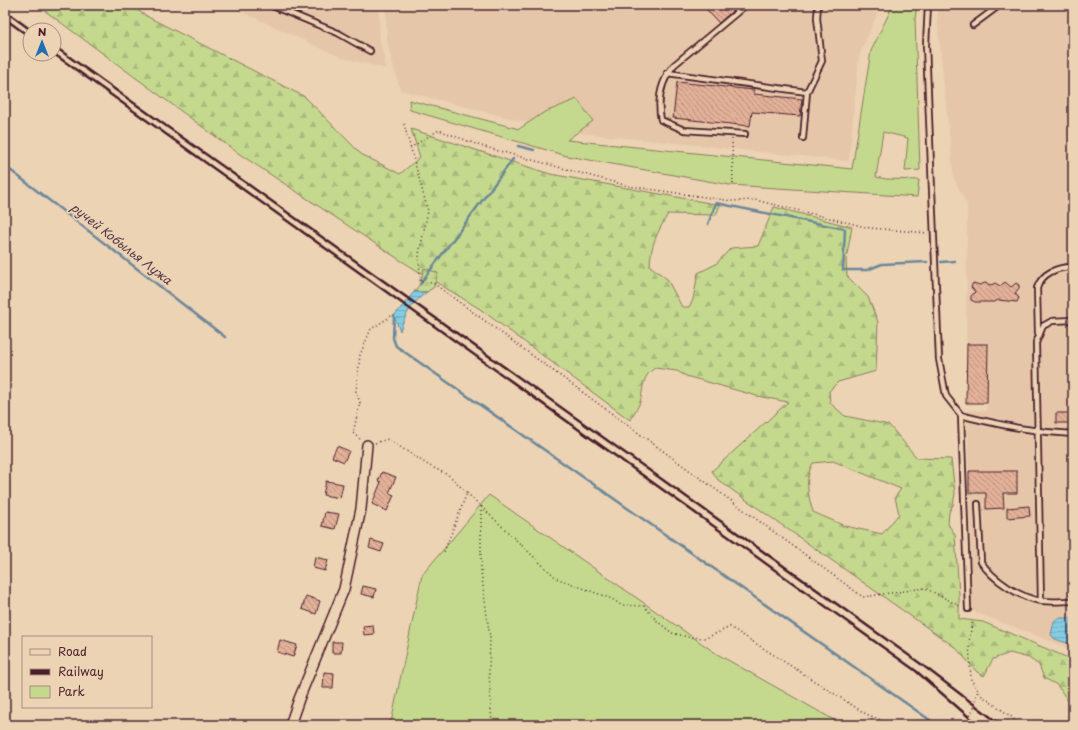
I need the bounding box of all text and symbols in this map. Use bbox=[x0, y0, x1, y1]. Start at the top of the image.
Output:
north arrow bbox=[22, 22, 62, 62]
text: N bbox=[38, 23, 47, 40]
water label: ручей Кобылья Лужа bbox=[67, 198, 177, 289]
legend bbox=[22, 636, 152, 708]
text: Road bbox=[58, 642, 87, 660]
text: Railway bbox=[58, 662, 104, 680]
text: Park bbox=[58, 682, 85, 700]

